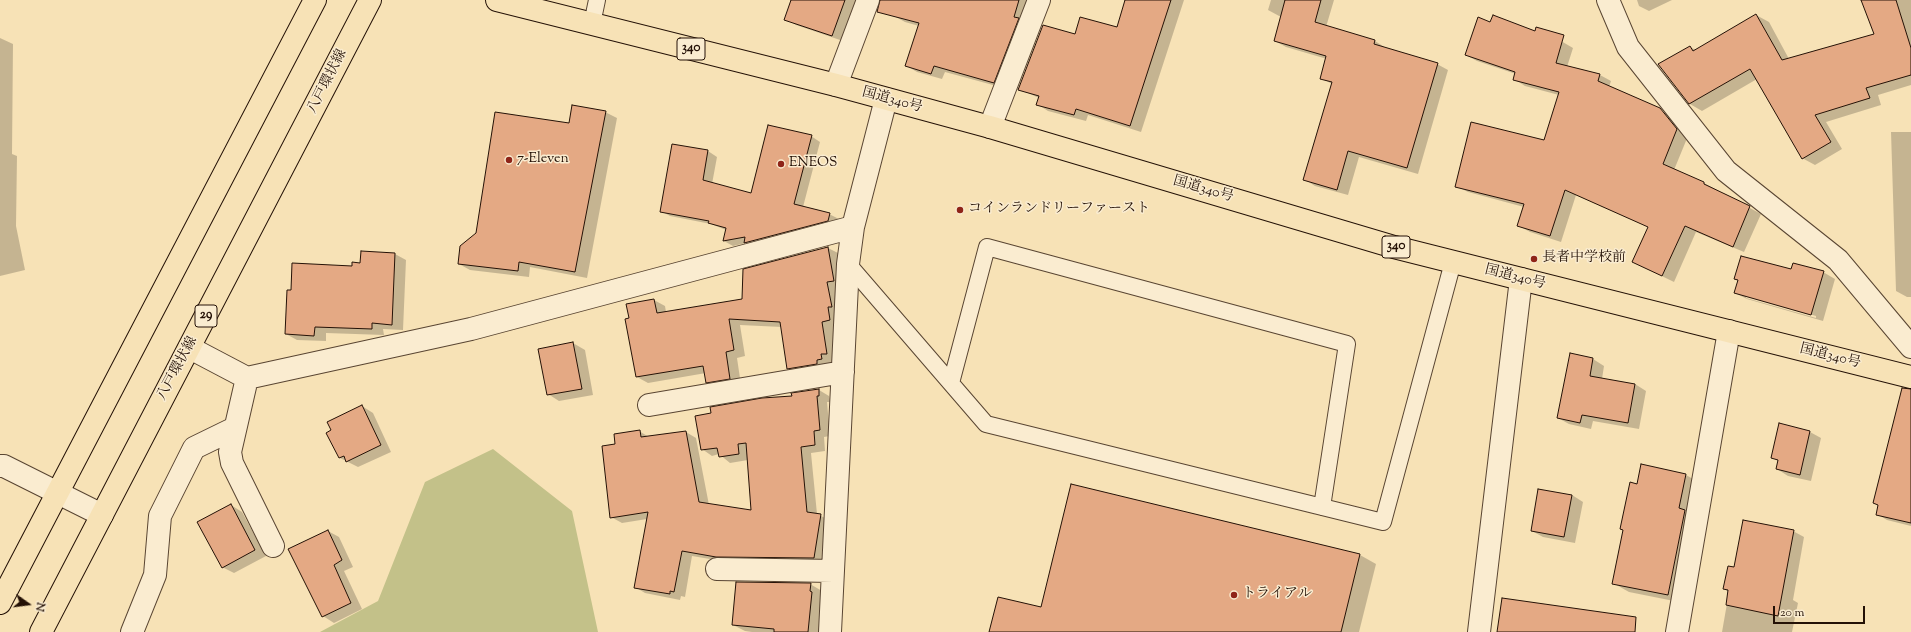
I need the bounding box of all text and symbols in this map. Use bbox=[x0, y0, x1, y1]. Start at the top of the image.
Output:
road number: 340 bbox=[677, 38, 705, 60]
street label: 八戸環状線 bbox=[305, 47, 351, 117]
street label: 国道340号 bbox=[860, 85, 924, 117]
place label: 7-Eleven bbox=[517, 152, 569, 168]
marker: 7-Eleven bbox=[504, 155, 514, 165]
place label: ENEOS bbox=[789, 156, 837, 172]
marker: ENEOS bbox=[776, 159, 786, 169]
street label: 国道340号 bbox=[1171, 173, 1235, 207]
place label: コインランドリーファースト bbox=[968, 202, 1150, 218]
marker: コインランドリーファースト bbox=[955, 205, 965, 215]
road number: 340 bbox=[1382, 236, 1410, 258]
place label: 長者中学校前 bbox=[1542, 251, 1626, 267]
marker: 長者中学校前 bbox=[1529, 254, 1539, 264]
street label: 国道340号 bbox=[1483, 262, 1547, 294]
road number: 29 bbox=[195, 305, 217, 327]
street label: 八戸環状線 bbox=[154, 334, 202, 404]
street label: 国道340号 bbox=[1798, 341, 1862, 373]
north arrow bbox=[8, 584, 48, 624]
place label: トライアル bbox=[1242, 587, 1312, 603]
marker: トライアル bbox=[1229, 590, 1239, 600]
scale bar bbox=[1775, 598, 1867, 624]
text: N bbox=[31, 601, 48, 613]
text: 20 m bbox=[1780, 604, 1804, 622]

